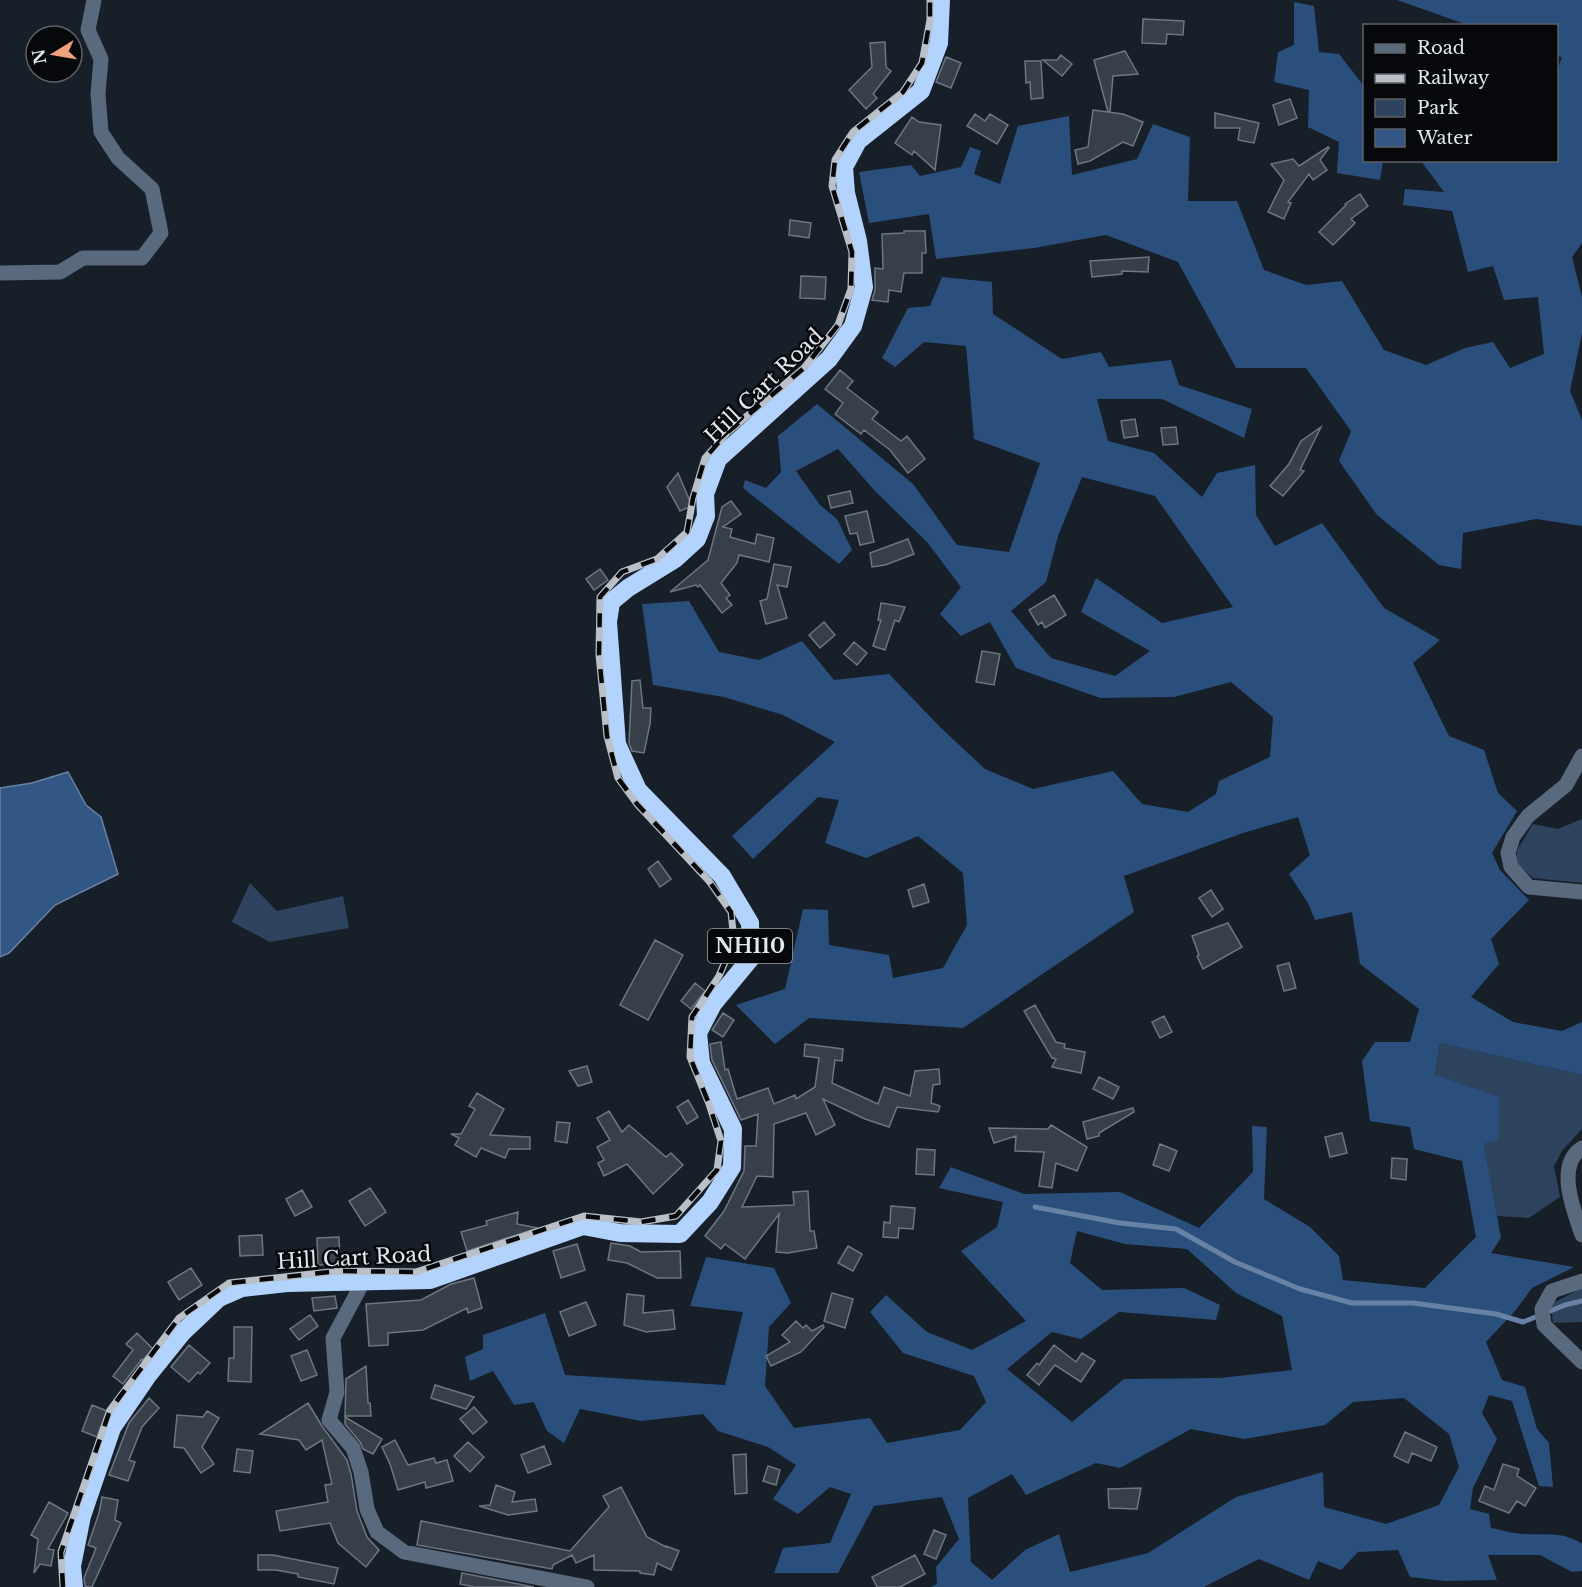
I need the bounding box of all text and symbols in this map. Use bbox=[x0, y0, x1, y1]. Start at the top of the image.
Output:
north arrow bbox=[24, 24, 84, 84]
legend bbox=[1363, 24, 1558, 162]
text: Road bbox=[1417, 37, 1465, 59]
text: N bbox=[28, 48, 51, 66]
text: Railway bbox=[1417, 67, 1490, 89]
text: Park bbox=[1417, 97, 1459, 119]
text: Water bbox=[1416, 127, 1473, 149]
street label: Hill Cart Road bbox=[699, 323, 829, 449]
road number: NH110 bbox=[708, 929, 792, 963]
street label: Hill Cart Road bbox=[276, 1241, 432, 1275]

